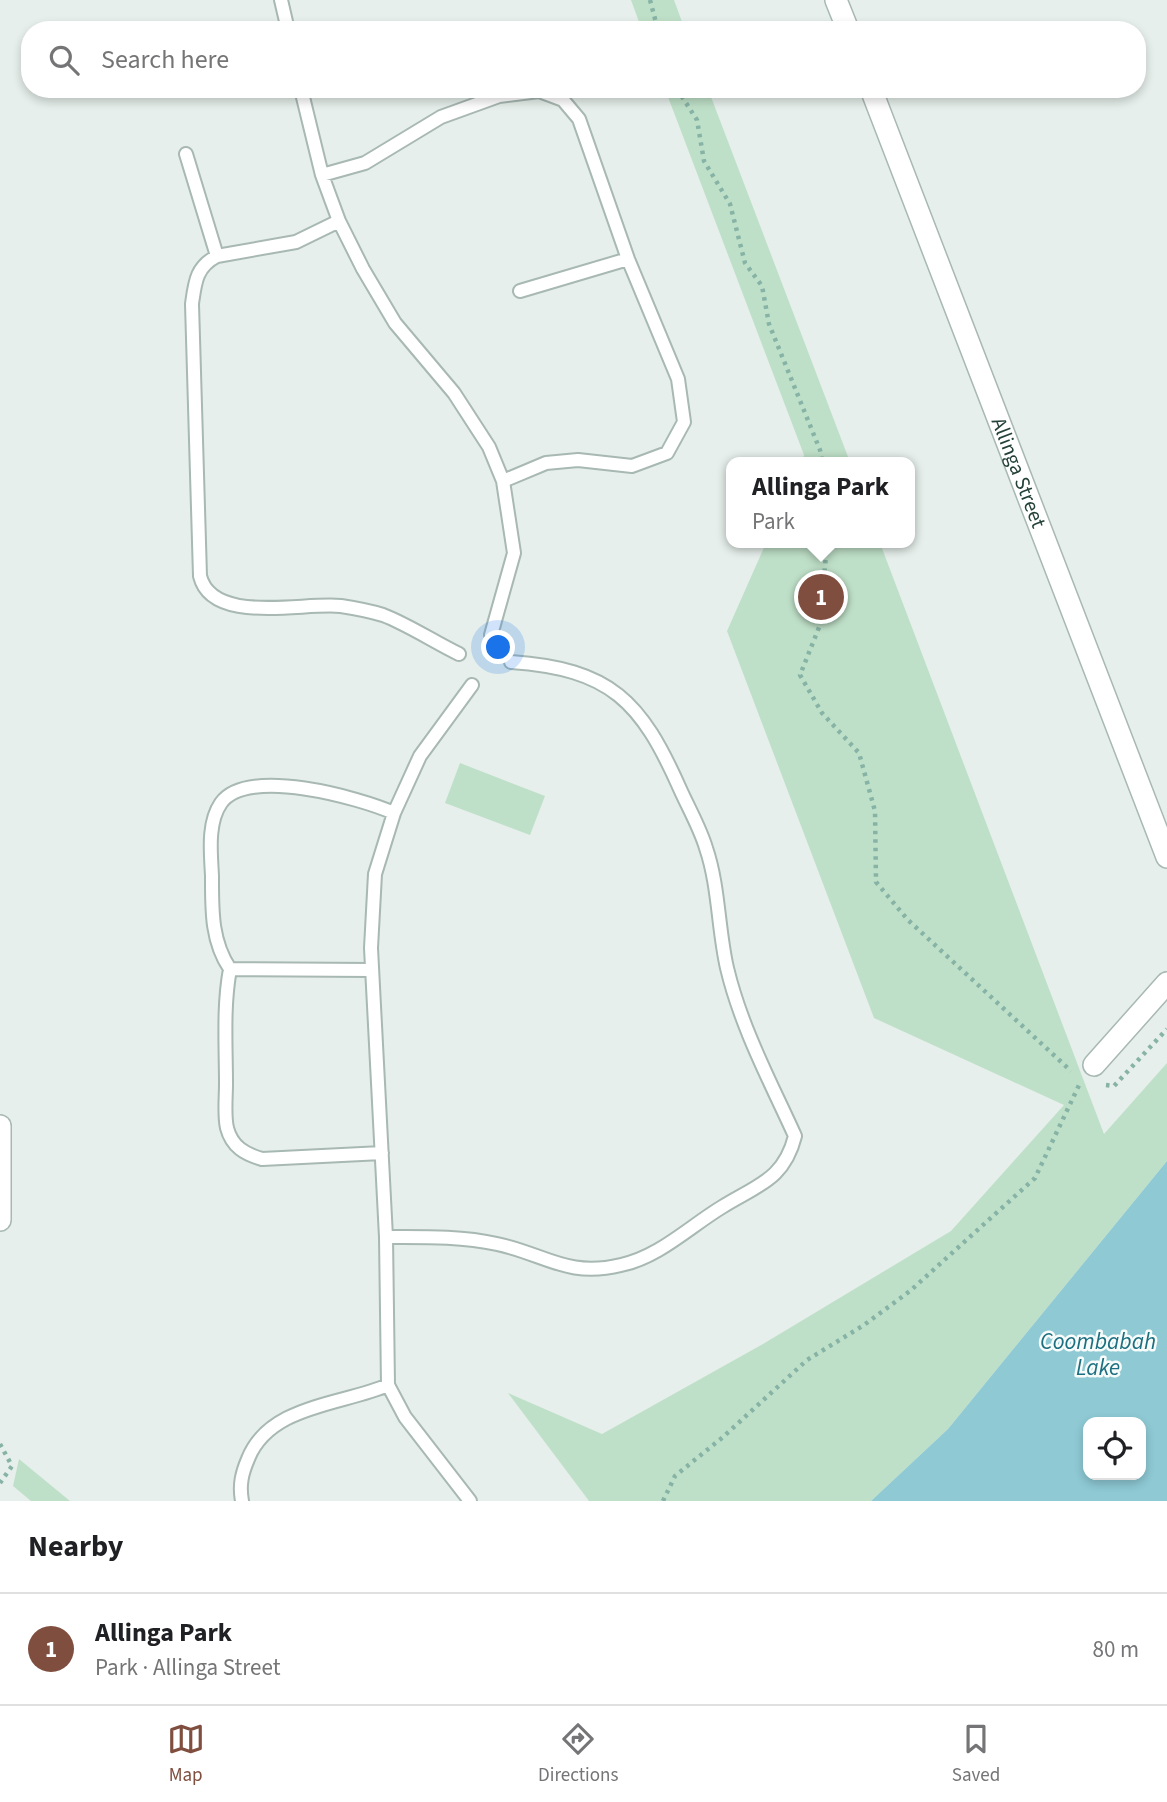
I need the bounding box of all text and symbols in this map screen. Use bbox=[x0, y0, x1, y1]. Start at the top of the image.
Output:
search box bbox=[21, 21, 1146, 98]
icon: search bbox=[45, 41, 83, 79]
text: Search here bbox=[101, 41, 229, 78]
street label: Allinga Street bbox=[984, 413, 1054, 532]
popup bbox=[726, 457, 915, 548]
text: Allinga Park bbox=[752, 468, 889, 505]
text: Park bbox=[752, 505, 795, 538]
pin: 1 bbox=[798, 571, 844, 623]
your location bbox=[481, 630, 515, 664]
water label: Coombabah Lake bbox=[1040, 1325, 1156, 1384]
map controls bbox=[1083, 1417, 1146, 1480]
button: locate bbox=[1083, 1417, 1146, 1480]
text: Nearby bbox=[28, 1525, 123, 1568]
text: Allinga Park bbox=[95, 1614, 232, 1651]
text: 1 bbox=[45, 1633, 57, 1666]
text: 80 m bbox=[1092, 1633, 1139, 1666]
text: Park · Allinga Street bbox=[95, 1651, 280, 1684]
tab: Map bbox=[167, 1720, 205, 1789]
tab: Directions bbox=[538, 1720, 618, 1789]
tab: Saved bbox=[952, 1720, 1000, 1789]

